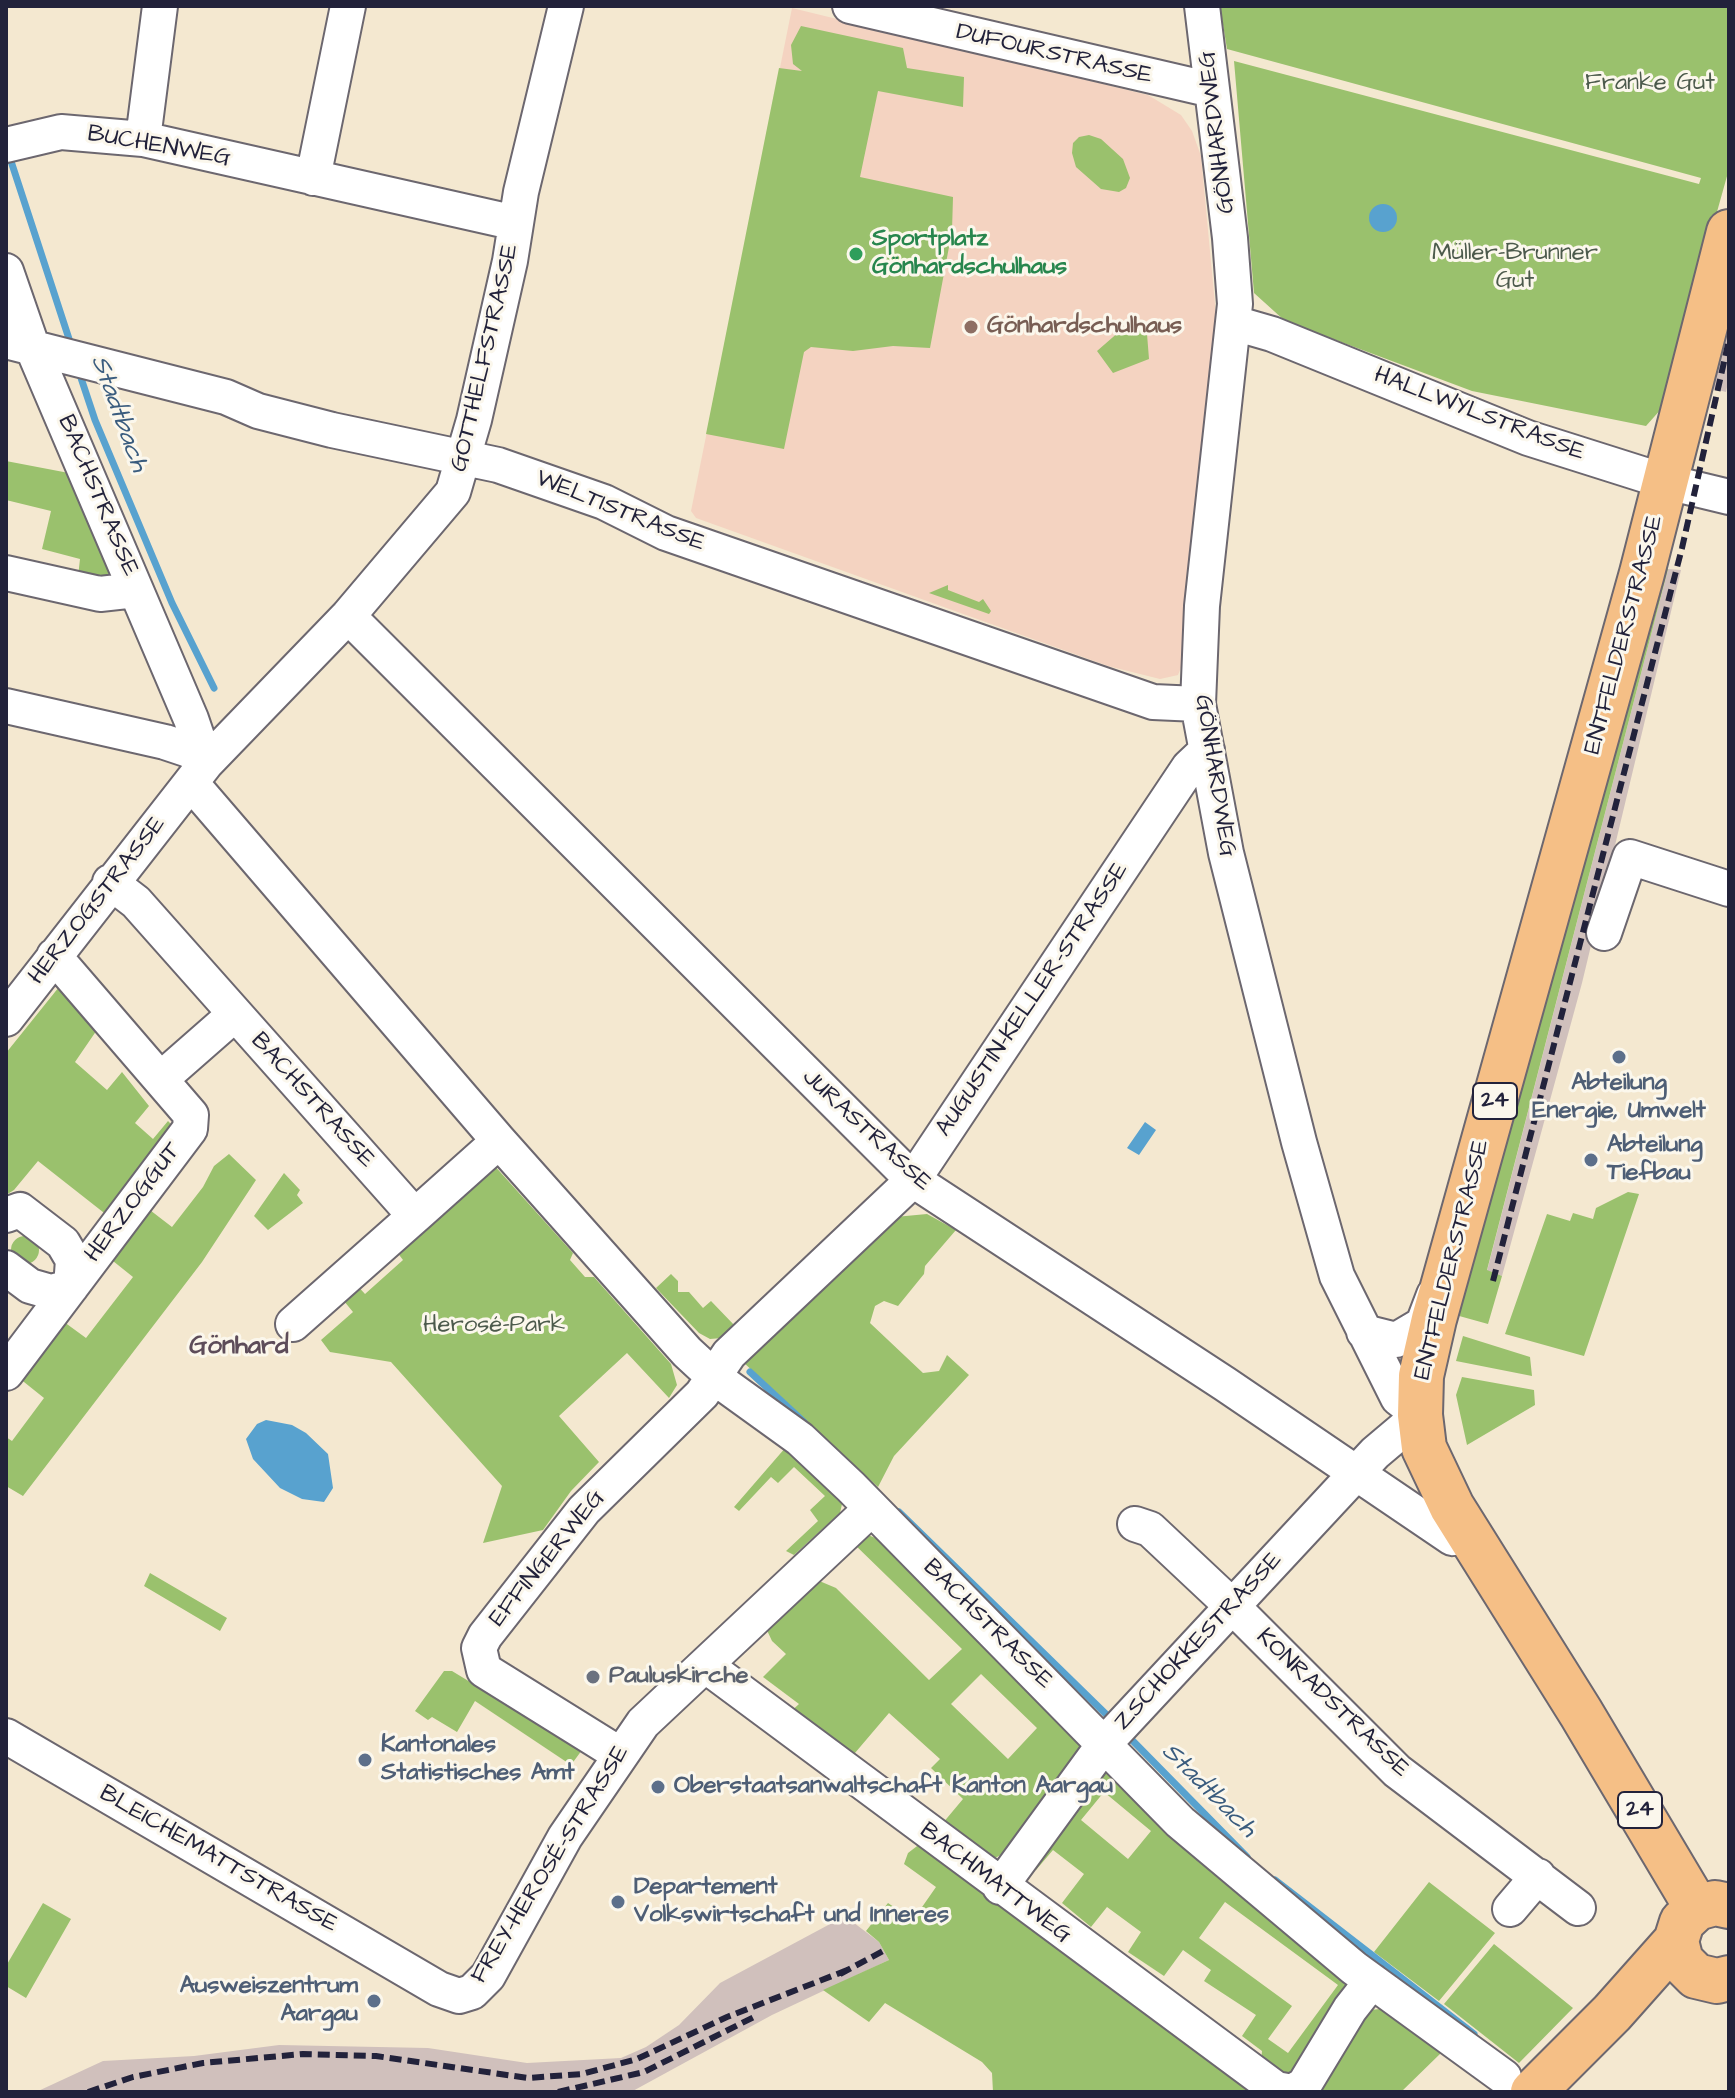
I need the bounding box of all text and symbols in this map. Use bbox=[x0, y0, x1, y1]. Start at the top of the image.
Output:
street label: DUFOURSTRASSE bbox=[953, 18, 1155, 92]
street label: GÖNHARDWEG bbox=[1194, 49, 1242, 215]
park label: Franke Gut bbox=[1585, 70, 1715, 98]
street label: BUCHENWEG bbox=[85, 120, 233, 174]
place label: Sportplatz Gönhardschulhaus bbox=[872, 226, 1067, 282]
park label: Müller-Brunner Gut bbox=[1432, 240, 1598, 296]
street label: GOTTHELFSTRASSE bbox=[446, 242, 526, 474]
marker: Sportplatz Gönhardschulhaus bbox=[847, 245, 865, 263]
place label: Gönhardschulhaus bbox=[987, 313, 1182, 341]
marker: Gönhardschulhaus bbox=[962, 318, 980, 336]
water label: Stadtbach bbox=[83, 352, 153, 476]
street label: HALLWYLSTRASSE bbox=[1370, 362, 1588, 468]
street label: BACHSTRASSE bbox=[50, 411, 144, 581]
street label: WELTISTRASSE bbox=[531, 465, 709, 559]
street label: ENTFELDERSTRASSE bbox=[1579, 512, 1671, 758]
street label: GÖNHARDWEG bbox=[1187, 693, 1241, 859]
street label: HERZOGSTRASSE bbox=[23, 811, 173, 991]
street label: AUGUSTIN-KELLER-STRASSE bbox=[930, 858, 1136, 1142]
street label: BACHSTRASSE bbox=[244, 1028, 380, 1174]
marker: Abteilung Energie, Umwelt bbox=[1610, 1048, 1628, 1066]
street label: JURASTRASSE bbox=[795, 1064, 937, 1198]
place label: Abteilung Energie, Umwelt bbox=[1532, 1070, 1706, 1126]
road number: 24 bbox=[1473, 1083, 1517, 1119]
place label: Abteilung Tiefbau bbox=[1607, 1132, 1703, 1188]
street label: HERZOGGUT bbox=[80, 1137, 188, 1269]
street label: ENTFELDERSTRASSE bbox=[1409, 1137, 1497, 1383]
marker: Abteilung Tiefbau bbox=[1582, 1151, 1600, 1169]
park label: Herosé-Park bbox=[423, 1312, 565, 1340]
district label: Gönhard bbox=[189, 1332, 289, 1364]
street label: EFFINGERWEG bbox=[484, 1485, 612, 1633]
street label: ZSCHOKKESTRASSE bbox=[1109, 1547, 1289, 1737]
street label: BACHSTRASSE bbox=[916, 1554, 1058, 1696]
street label: KONRADSTRASSE bbox=[1249, 1624, 1415, 1784]
place label: Pauluskirche bbox=[609, 1663, 748, 1691]
marker: Pauluskirche bbox=[584, 1668, 602, 1686]
place label: Kantonales Statistisches Amt bbox=[381, 1732, 575, 1788]
water label: Stadtbach bbox=[1154, 1737, 1262, 1845]
street label: FREY-HEROSÉ-STRASSE bbox=[466, 1741, 636, 1989]
marker: Kantonales Statistisches Amt bbox=[356, 1751, 374, 1769]
place label: Oberstaatsanwaltschaft Kanton Aargau bbox=[674, 1773, 1113, 1801]
marker: Oberstaatsanwaltschaft Kanton Aargau bbox=[649, 1778, 667, 1796]
street label: BLEICHEMATTSTRASSE bbox=[94, 1780, 342, 1940]
road number: 24 bbox=[1618, 1792, 1662, 1828]
street label: BACHMATTWEG bbox=[913, 1818, 1077, 1950]
place label: Departement Volkswirtschaft und Inneres bbox=[634, 1874, 949, 1930]
marker: Departement Volkswirtschaft und Inneres bbox=[609, 1893, 627, 1911]
place label: Ausweiszentrum Aargau bbox=[180, 1973, 358, 2029]
marker: Ausweiszentrum Aargau bbox=[365, 1992, 383, 2010]

